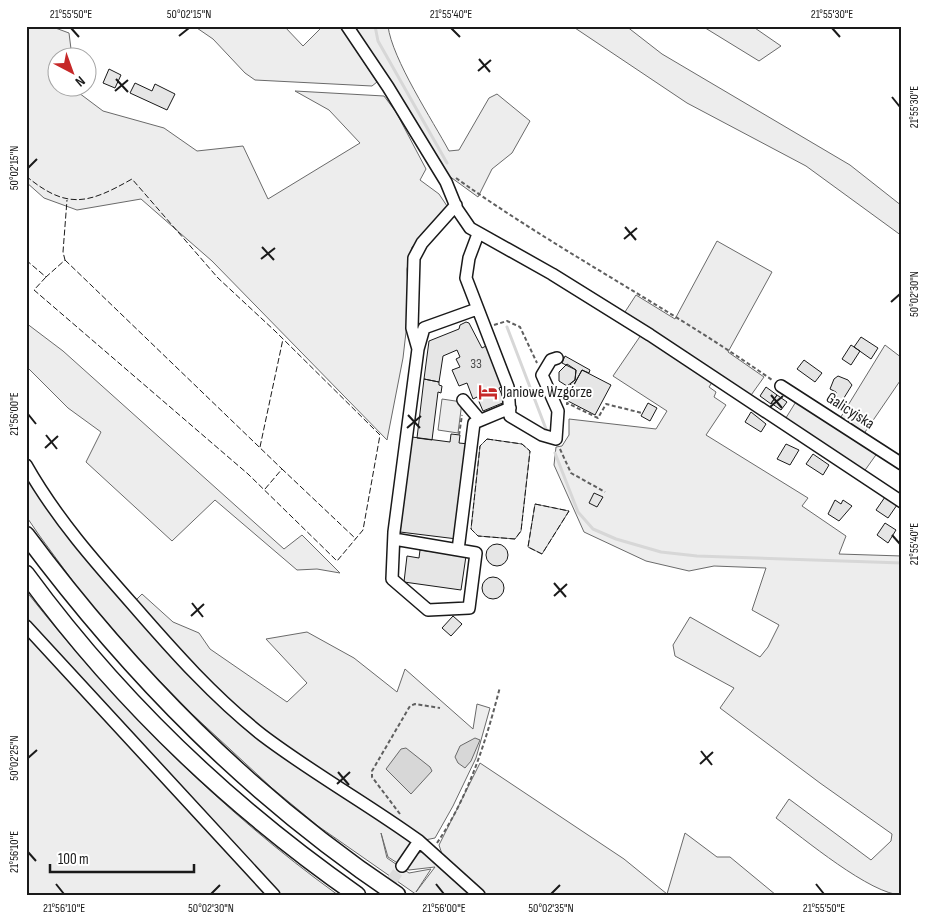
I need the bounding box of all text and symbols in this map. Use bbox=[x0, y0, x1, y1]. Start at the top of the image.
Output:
text: 21°55'50"E bbox=[50, 7, 92, 22]
text: 50°02'15"N bbox=[167, 7, 211, 22]
text: 21°55'40"E bbox=[430, 7, 472, 22]
text: 21°55'30"E bbox=[811, 7, 853, 22]
north arrow bbox=[48, 48, 98, 98]
text: N bbox=[72, 73, 89, 90]
text: 21°55'30"E bbox=[907, 86, 922, 128]
text: 50°02'15"N bbox=[7, 146, 22, 190]
text: 50°02'30"N bbox=[907, 271, 922, 317]
house number: 33 bbox=[470, 355, 482, 372]
hotel icon: Janiowe Wzgórze bbox=[477, 381, 499, 403]
place label: Janiowe Wzgórze bbox=[502, 383, 592, 402]
street label: Galicyjska bbox=[822, 388, 878, 434]
text: 21°56'00"E bbox=[7, 392, 22, 436]
text: 21°55'40"E bbox=[907, 523, 922, 565]
text: 50°02'25"N bbox=[7, 735, 22, 781]
text: 21°56'10"E bbox=[7, 831, 22, 873]
scale bar bbox=[50, 841, 194, 873]
text: 100 m bbox=[58, 850, 89, 869]
text: 21°56'10"E bbox=[43, 901, 85, 916]
text: 50°02'30"N bbox=[188, 901, 234, 916]
text: 21°56'00"E bbox=[422, 901, 466, 916]
text: 50°02'35"N bbox=[528, 901, 574, 916]
text: 21°55'50"E bbox=[803, 901, 845, 916]

